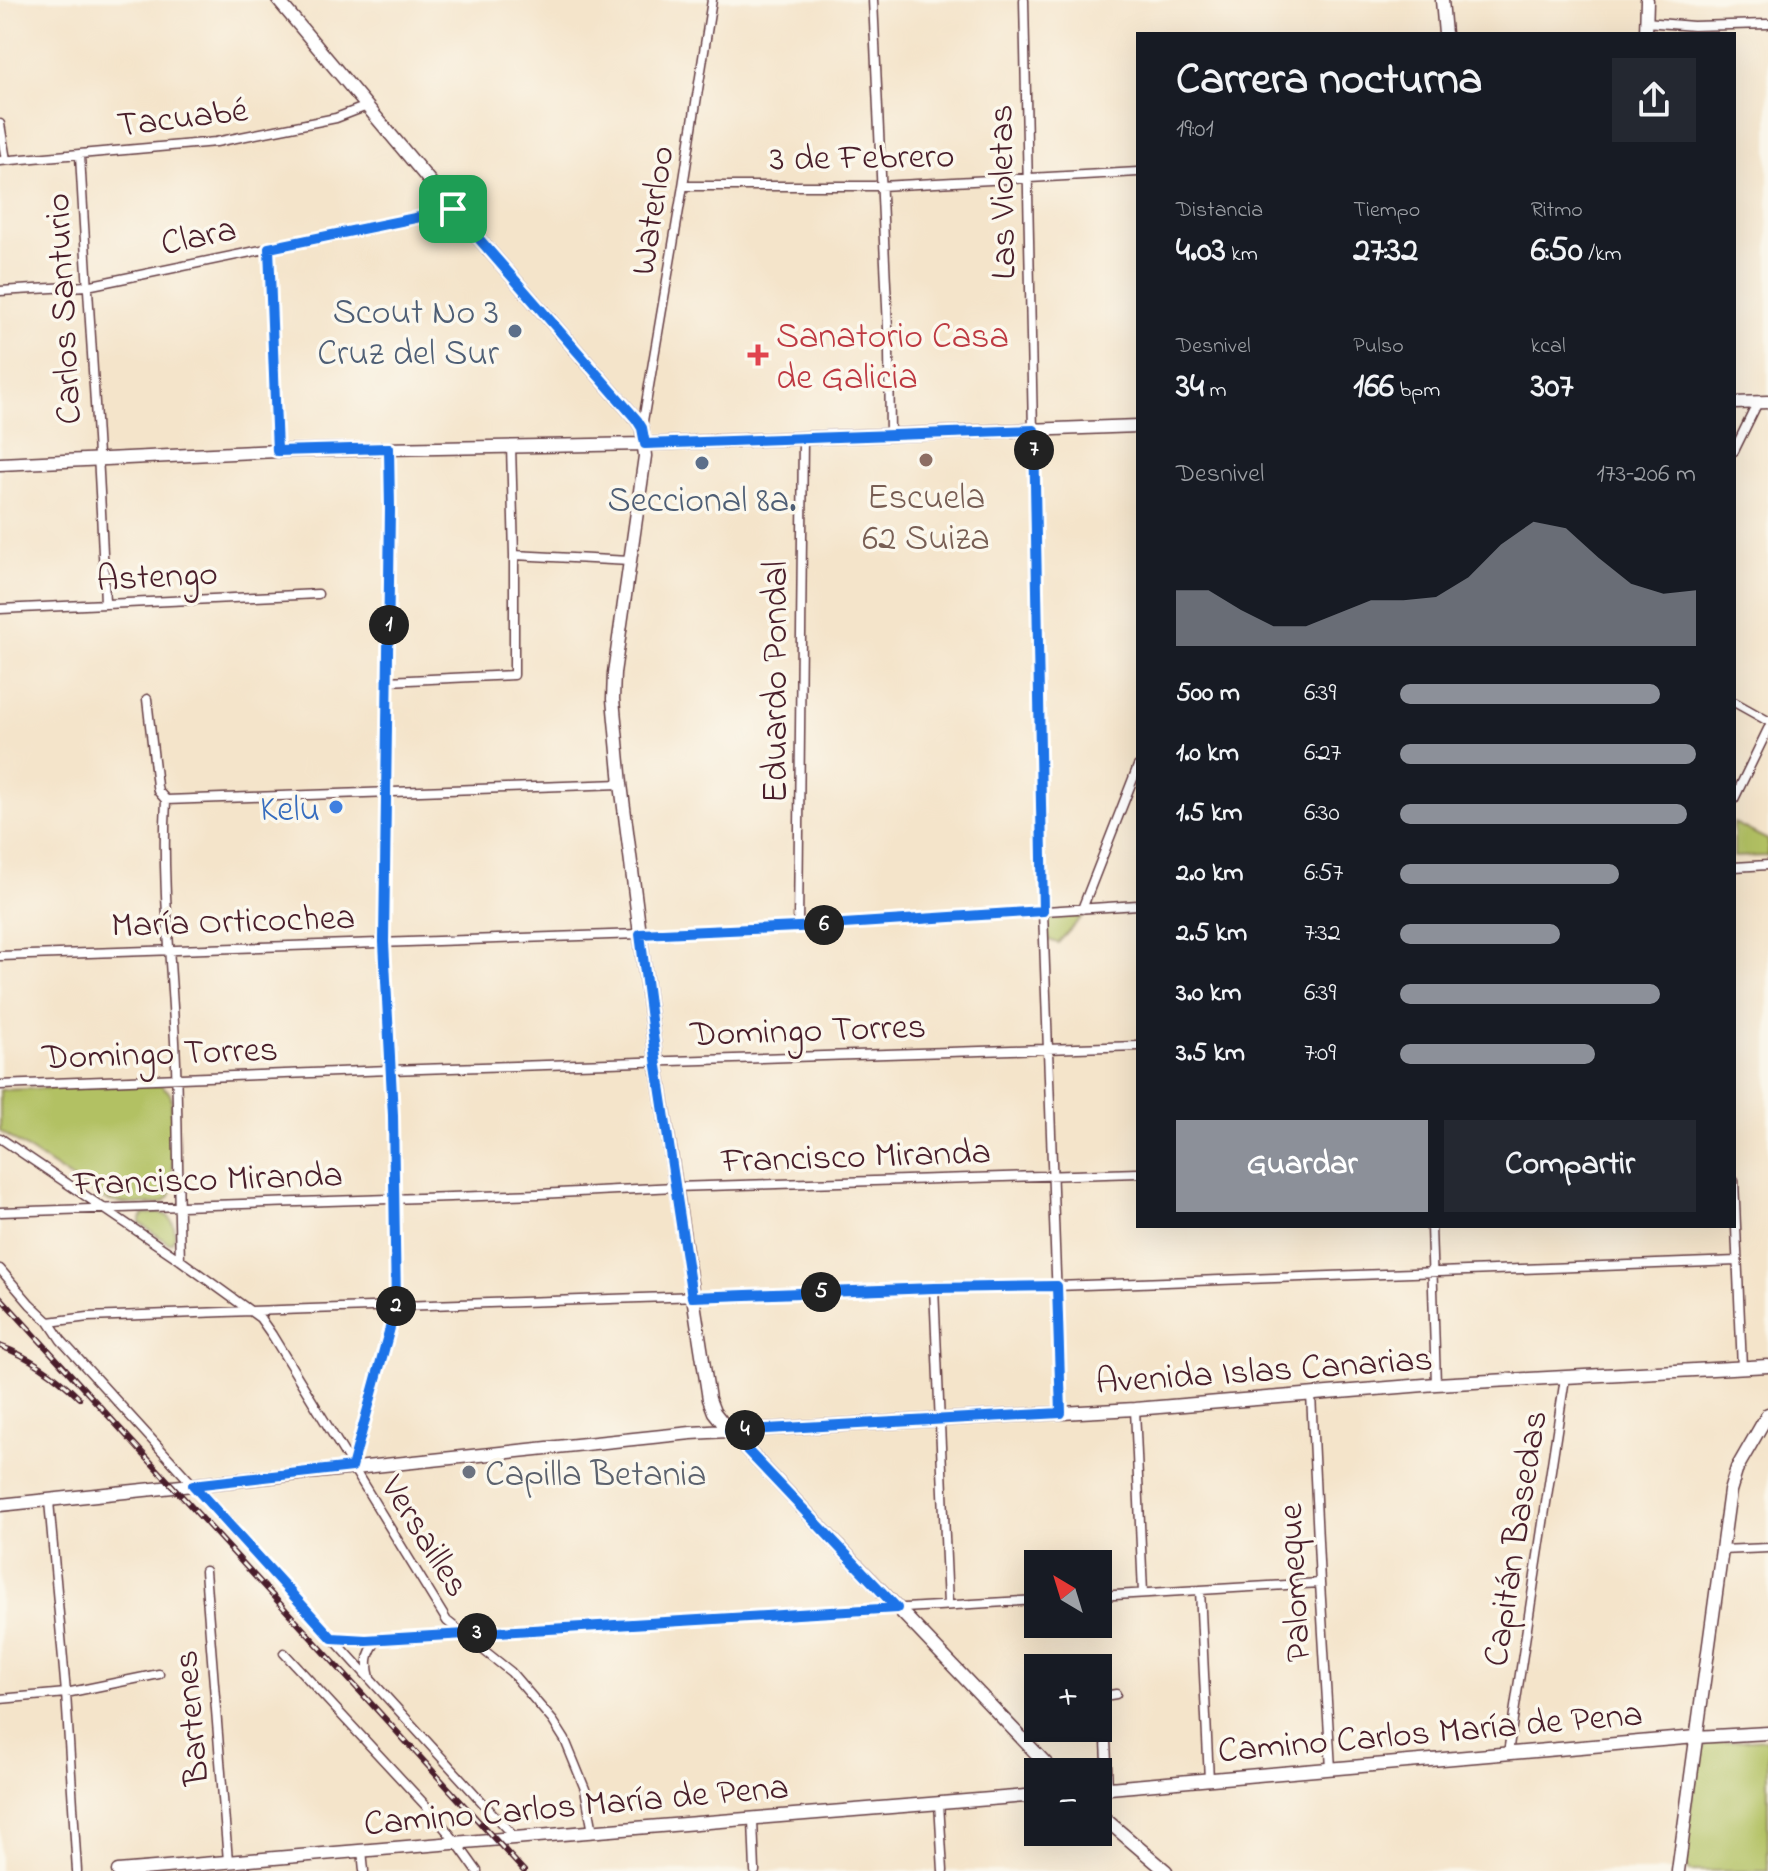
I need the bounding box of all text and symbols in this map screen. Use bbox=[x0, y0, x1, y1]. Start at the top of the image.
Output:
text: Carrera nocturna bbox=[1176, 49, 1482, 113]
button: share bbox=[1612, 58, 1696, 142]
street label: Tacuabé bbox=[114, 85, 252, 154]
street label: Las Violetas bbox=[976, 104, 1033, 280]
text: 19:01 bbox=[1176, 111, 1214, 149]
street label: 3 de Febrero bbox=[769, 131, 955, 188]
street label: Waterloo bbox=[618, 142, 691, 279]
pin bbox=[419, 175, 487, 243]
icon: arrive bbox=[431, 187, 475, 231]
street label: Carlos Santurio bbox=[33, 192, 98, 426]
text: Distancia bbox=[1176, 195, 1263, 227]
text: Tiempo bbox=[1353, 195, 1420, 227]
text: Ritmo bbox=[1531, 195, 1583, 227]
street label: Clara bbox=[156, 205, 242, 272]
text: 4.03 bbox=[1176, 227, 1226, 277]
text: 27:32 bbox=[1353, 227, 1418, 277]
text: 6:50 bbox=[1531, 227, 1583, 277]
text: km bbox=[1226, 239, 1258, 271]
text: /km bbox=[1583, 239, 1622, 271]
place label: Scout No 3 Cruz del Sur bbox=[317, 288, 500, 382]
place label: Sanatorio Casa de Galicia bbox=[776, 312, 1009, 406]
marker: Scout No 3 Cruz del Sur bbox=[506, 322, 524, 340]
text: Desnivel bbox=[1176, 331, 1251, 363]
text: Pulso bbox=[1353, 331, 1404, 363]
text: kcal bbox=[1531, 331, 1566, 363]
marker: Sanatorio Casa de Galicia bbox=[747, 344, 769, 366]
text: 34 bbox=[1176, 363, 1204, 413]
text: 166 bbox=[1353, 363, 1394, 413]
text: 307 bbox=[1531, 363, 1573, 413]
text: m bbox=[1204, 375, 1227, 407]
text: bpm bbox=[1394, 375, 1440, 407]
pin: 7 bbox=[1014, 430, 1054, 470]
text: 7 bbox=[1029, 434, 1039, 466]
marker: Escuela 62 Suiza bbox=[917, 451, 935, 469]
marker: Seccional 8a. bbox=[693, 454, 711, 472]
text: Desnivel bbox=[1176, 456, 1264, 494]
text: 173–206 m bbox=[1597, 456, 1696, 494]
place label: Escuela 62 Suiza bbox=[862, 473, 990, 567]
place label: Seccional 8a. bbox=[608, 476, 796, 529]
street label: Astengo bbox=[95, 549, 219, 608]
street label: Eduardo Pondal bbox=[751, 561, 804, 803]
pin: 1 bbox=[369, 605, 409, 645]
text: 1 bbox=[386, 609, 393, 641]
text: 500 m bbox=[1176, 675, 1240, 713]
text: 6:39 bbox=[1304, 675, 1336, 713]
text: 1.0 km bbox=[1176, 735, 1239, 773]
text: 6:27 bbox=[1304, 735, 1341, 773]
place label: Kelu bbox=[260, 785, 320, 838]
text: 1.5 km bbox=[1176, 795, 1243, 833]
text: 6:30 bbox=[1304, 795, 1340, 833]
marker: Kelu bbox=[327, 798, 345, 816]
text: 2.0 km bbox=[1176, 855, 1244, 893]
text: 6:57 bbox=[1304, 855, 1343, 893]
street label: María Orticochea bbox=[110, 893, 356, 954]
pin: 6 bbox=[804, 905, 844, 945]
text: 6 bbox=[819, 909, 829, 941]
text: 2.5 km bbox=[1176, 915, 1247, 953]
text: 7:32 bbox=[1304, 915, 1341, 953]
text: 3.0 km bbox=[1176, 975, 1241, 1013]
text: 6:39 bbox=[1304, 975, 1336, 1013]
street label: Domingo Torres bbox=[688, 1002, 927, 1063]
street label: Domingo Torres bbox=[40, 1025, 279, 1086]
text: 3.5 km bbox=[1176, 1035, 1245, 1073]
text: 7:09 bbox=[1304, 1035, 1336, 1073]
button: Guardar bbox=[1176, 1120, 1428, 1212]
button: Compartir bbox=[1444, 1120, 1696, 1212]
street label: Francisco Miranda bbox=[719, 1127, 992, 1190]
street label: Francisco Miranda bbox=[71, 1150, 344, 1213]
pin: 5 bbox=[801, 1272, 841, 1312]
text: 5 bbox=[815, 1276, 827, 1308]
pin: 2 bbox=[376, 1286, 416, 1326]
text: 2 bbox=[391, 1290, 401, 1322]
street label: Avenida Islas Canarias bbox=[1094, 1334, 1435, 1411]
street label: Capitán Basedas bbox=[1471, 1407, 1564, 1670]
pin: 4 bbox=[725, 1410, 765, 1450]
text: 4 bbox=[740, 1414, 750, 1446]
place label: Capilla Betania bbox=[485, 1450, 706, 1503]
marker: Capilla Betania bbox=[460, 1463, 478, 1481]
street label: Versailles bbox=[364, 1465, 481, 1609]
street label: Palomeque bbox=[1266, 1501, 1327, 1663]
north arrow bbox=[1024, 1550, 1112, 1638]
map controls bbox=[1024, 1550, 1112, 1846]
pin: 3 bbox=[457, 1613, 497, 1653]
text: 3 bbox=[472, 1617, 482, 1649]
street label: Bartenes bbox=[161, 1648, 226, 1788]
button: + bbox=[1024, 1654, 1112, 1742]
street label: Camino Carlos María de Pena bbox=[1216, 1690, 1645, 1779]
button: − bbox=[1024, 1758, 1112, 1846]
street label: Camino Carlos María de Pena bbox=[362, 1763, 791, 1852]

